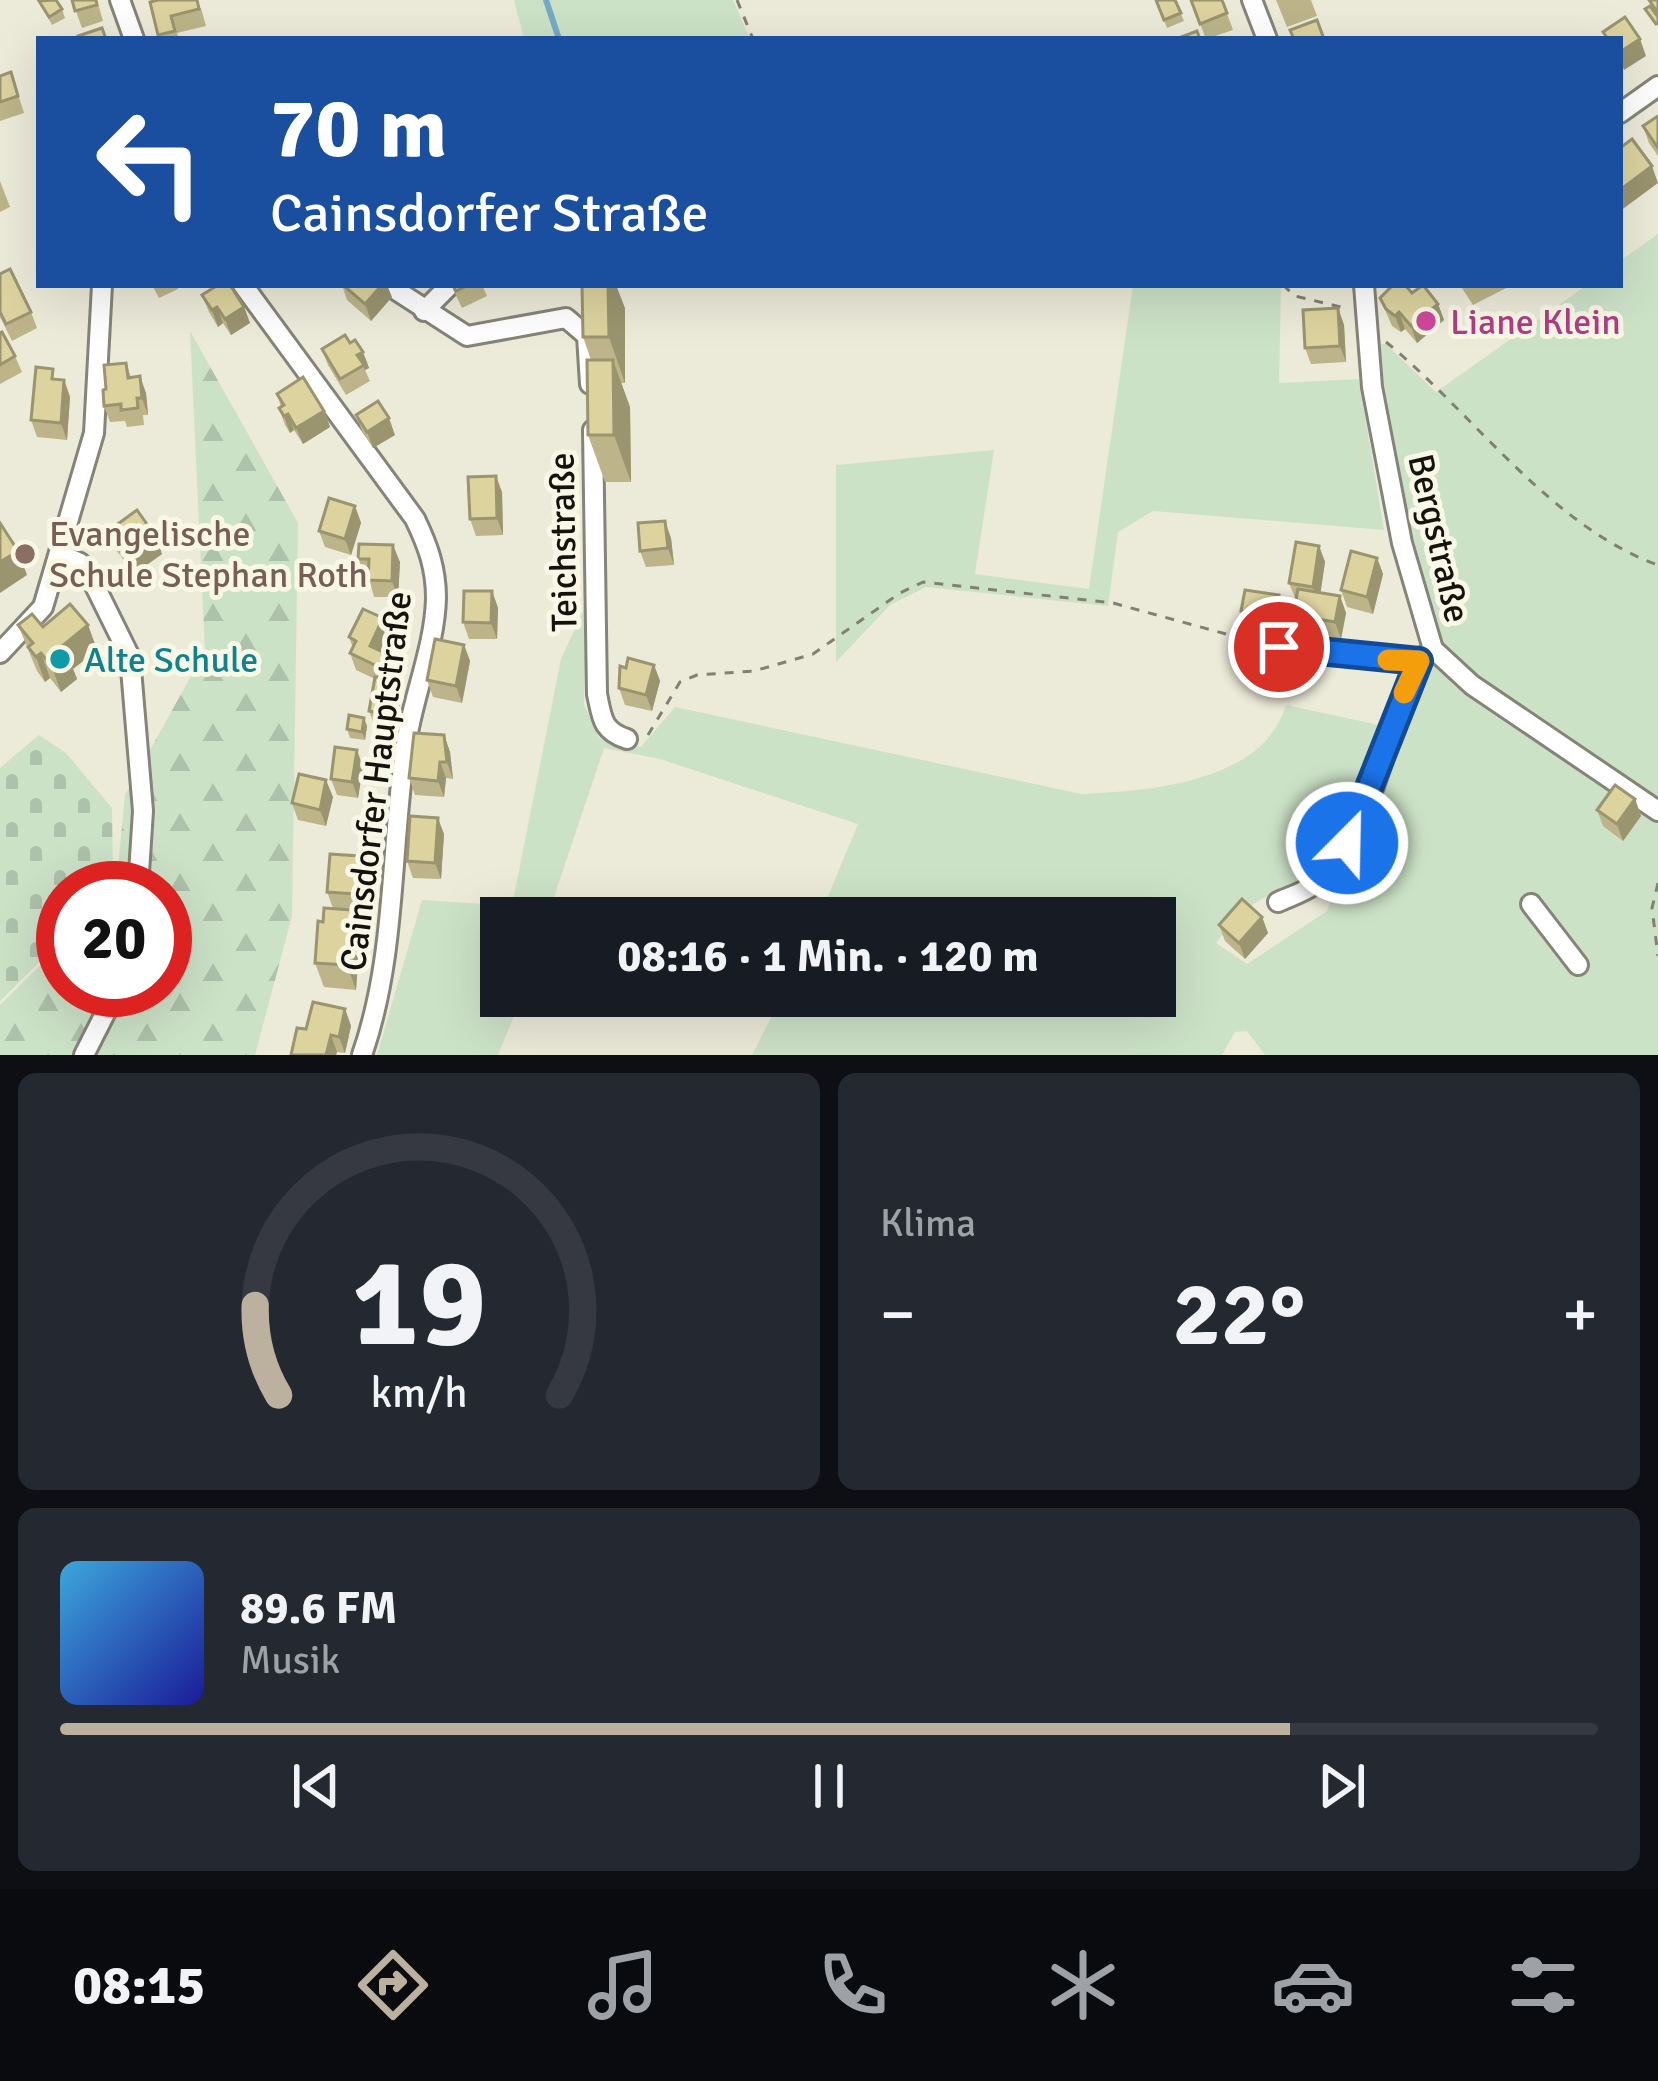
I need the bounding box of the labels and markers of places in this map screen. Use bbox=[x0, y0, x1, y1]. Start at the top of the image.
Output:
place label: Liane Klein bbox=[1450, 300, 1621, 345]
marker: Liane Klein bbox=[1413, 308, 1439, 334]
place label: Evangelische Schule Stephan Roth bbox=[49, 512, 368, 598]
marker: Evangelische Schule Stephan Roth bbox=[12, 541, 38, 567]
pin bbox=[1228, 596, 1330, 698]
place label: Alte Schule bbox=[84, 638, 258, 683]
marker: Alte Schule bbox=[47, 646, 73, 672]

